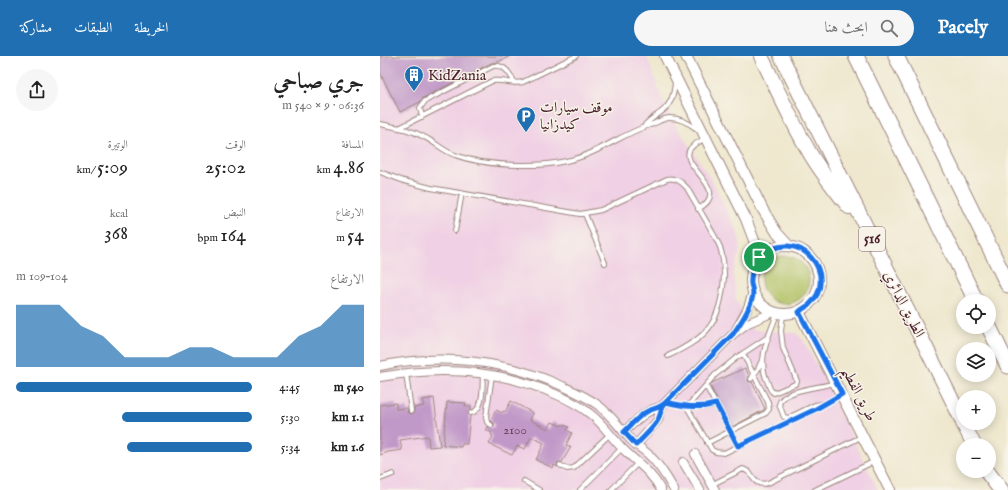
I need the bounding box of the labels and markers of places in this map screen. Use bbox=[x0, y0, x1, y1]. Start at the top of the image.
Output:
building icon: KidZania bbox=[403, 64, 425, 92]
place label: KidZania bbox=[428, 66, 487, 85]
place label: موقف سيارات كيدزانيا bbox=[540, 98, 613, 134]
parking icon: موقف سيارات كيدزانيا bbox=[515, 105, 537, 133]
pin bbox=[742, 240, 776, 274]

